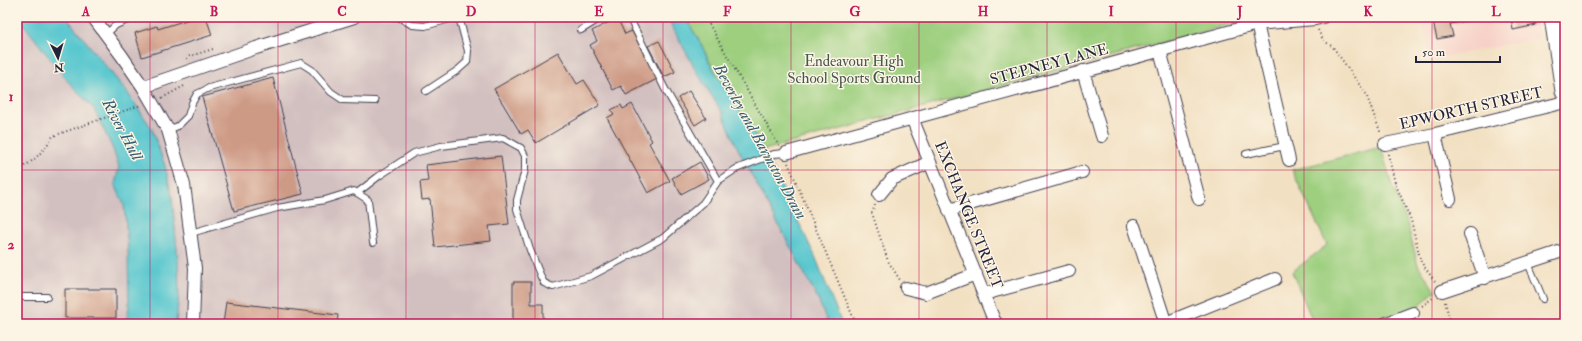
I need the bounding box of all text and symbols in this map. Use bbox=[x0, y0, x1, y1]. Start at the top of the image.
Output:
text: A bbox=[81, 4, 91, 20]
text: B bbox=[210, 4, 218, 20]
text: C bbox=[337, 4, 347, 20]
text: D bbox=[466, 4, 477, 20]
text: E bbox=[594, 4, 604, 20]
text: F bbox=[723, 4, 732, 20]
text: G bbox=[850, 4, 861, 20]
text: H bbox=[978, 4, 989, 20]
text: I bbox=[1108, 4, 1114, 20]
text: J bbox=[1236, 4, 1243, 21]
text: K bbox=[1363, 4, 1373, 20]
text: L bbox=[1491, 4, 1501, 20]
north arrow bbox=[38, 38, 78, 78]
scale bar bbox=[1416, 38, 1500, 64]
street label: STEPNEY LANE bbox=[988, 40, 1111, 89]
text: 50 m bbox=[1422, 45, 1446, 60]
park label: Endeavour High School Sports Ground bbox=[787, 52, 921, 89]
water label: Beverley and Barmston Drain bbox=[708, 59, 811, 223]
text: N bbox=[52, 60, 65, 74]
street label: EPWORTH STREET bbox=[1398, 83, 1545, 134]
text: 1 bbox=[9, 89, 14, 105]
water label: River Hull bbox=[97, 94, 147, 165]
street label: EXCHANGE STREET bbox=[930, 139, 1007, 292]
text: 2 bbox=[8, 237, 15, 253]

